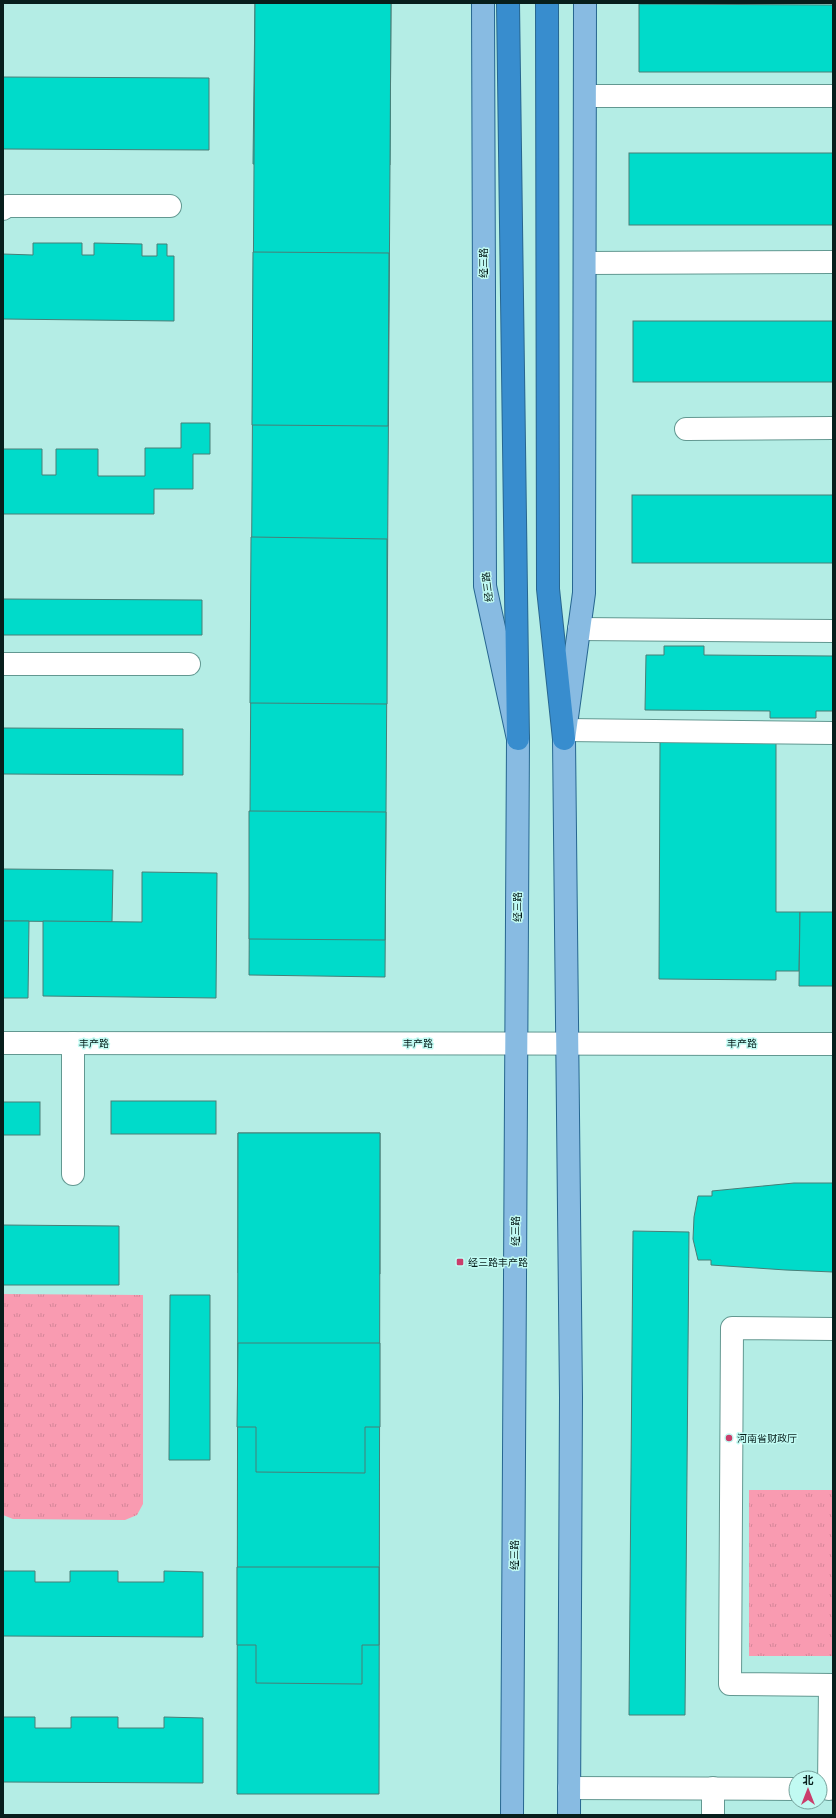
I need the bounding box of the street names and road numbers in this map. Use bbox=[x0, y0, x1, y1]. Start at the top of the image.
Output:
street label: 经三路 bbox=[478, 248, 489, 278]
street label: 经三路 bbox=[480, 571, 495, 602]
street label: 经三路 bbox=[512, 892, 523, 922]
street label: 丰产路 bbox=[79, 1038, 109, 1049]
street label: 丰产路 bbox=[403, 1038, 433, 1049]
street label: 丰产路 bbox=[727, 1038, 757, 1049]
street label: 经三路 bbox=[510, 1216, 521, 1246]
street label: 经三路 bbox=[509, 1540, 520, 1570]

